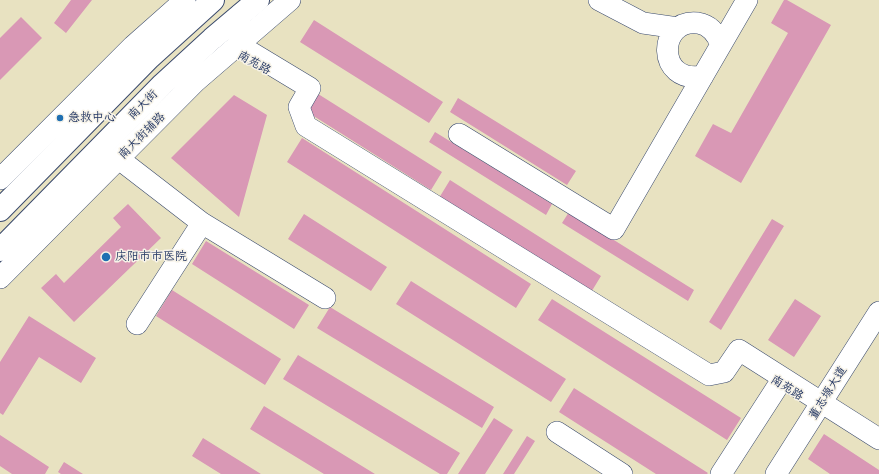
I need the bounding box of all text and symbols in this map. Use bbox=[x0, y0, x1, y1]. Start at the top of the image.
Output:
street label: 南苑路 bbox=[235, 48, 273, 78]
street label: 南大街 bbox=[125, 87, 161, 123]
street label: 南大街辅路 bbox=[116, 110, 168, 162]
place label: 急救中心 bbox=[68, 111, 116, 125]
marker: 急救中心 bbox=[55, 113, 65, 123]
place label: 庆阳市市医院 bbox=[115, 250, 187, 264]
marker: 庆阳市市医院 bbox=[100, 251, 112, 263]
street label: 董志塬大道 bbox=[806, 364, 850, 422]
street label: 南苑路 bbox=[768, 372, 806, 404]

